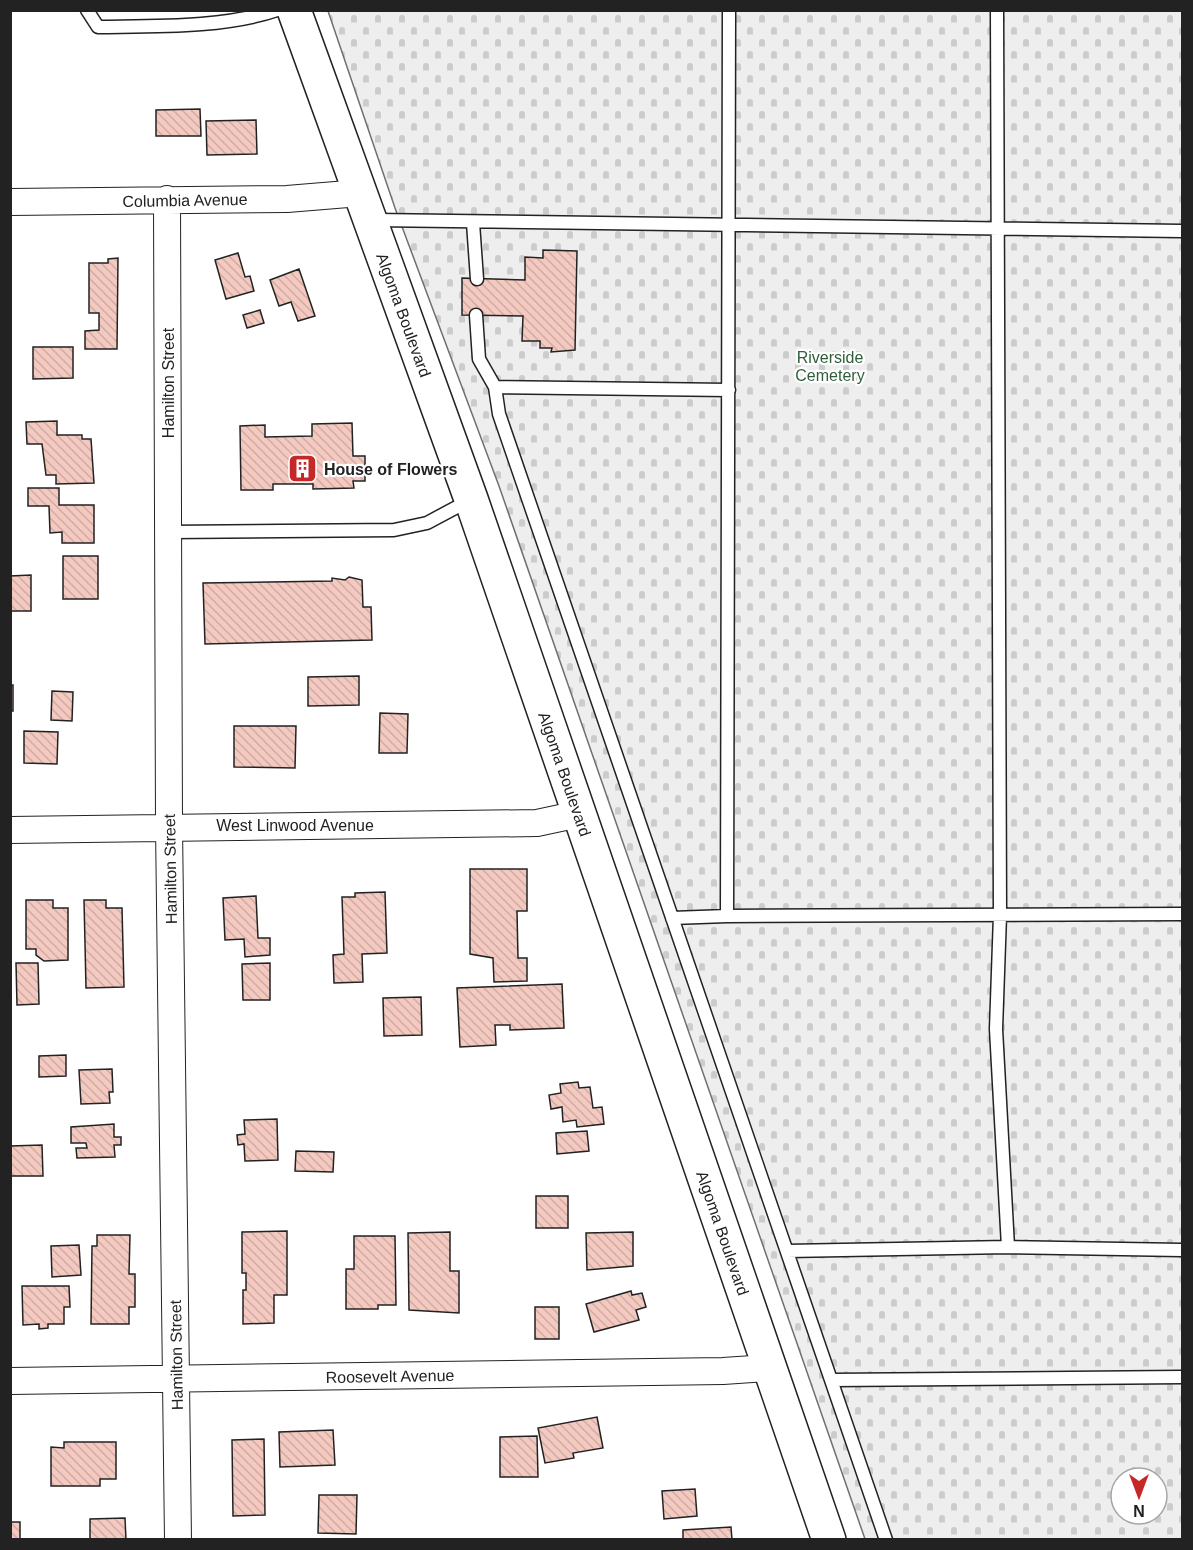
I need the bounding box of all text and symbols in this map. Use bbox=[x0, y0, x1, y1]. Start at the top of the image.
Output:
street label: Columbia Avenue bbox=[122, 191, 248, 210]
street label: Algoma Boulevard bbox=[373, 251, 434, 380]
street label: Hamilton Street bbox=[160, 327, 177, 438]
park label: Riverside Cemetery bbox=[795, 349, 865, 384]
building icon: House of Flowers bbox=[287, 453, 319, 485]
place label: House of Flowers bbox=[324, 461, 457, 478]
street label: Algoma Boulevard bbox=[535, 710, 594, 839]
street label: Hamilton Street bbox=[161, 813, 180, 924]
street label: West Linwood Avenue bbox=[216, 817, 374, 834]
street label: Algoma Boulevard bbox=[693, 1169, 752, 1298]
street label: Hamilton Street bbox=[167, 1299, 186, 1410]
street label: Roosevelt Avenue bbox=[326, 1367, 455, 1386]
north arrow bbox=[1109, 1466, 1169, 1526]
text: N bbox=[1133, 1502, 1145, 1519]

